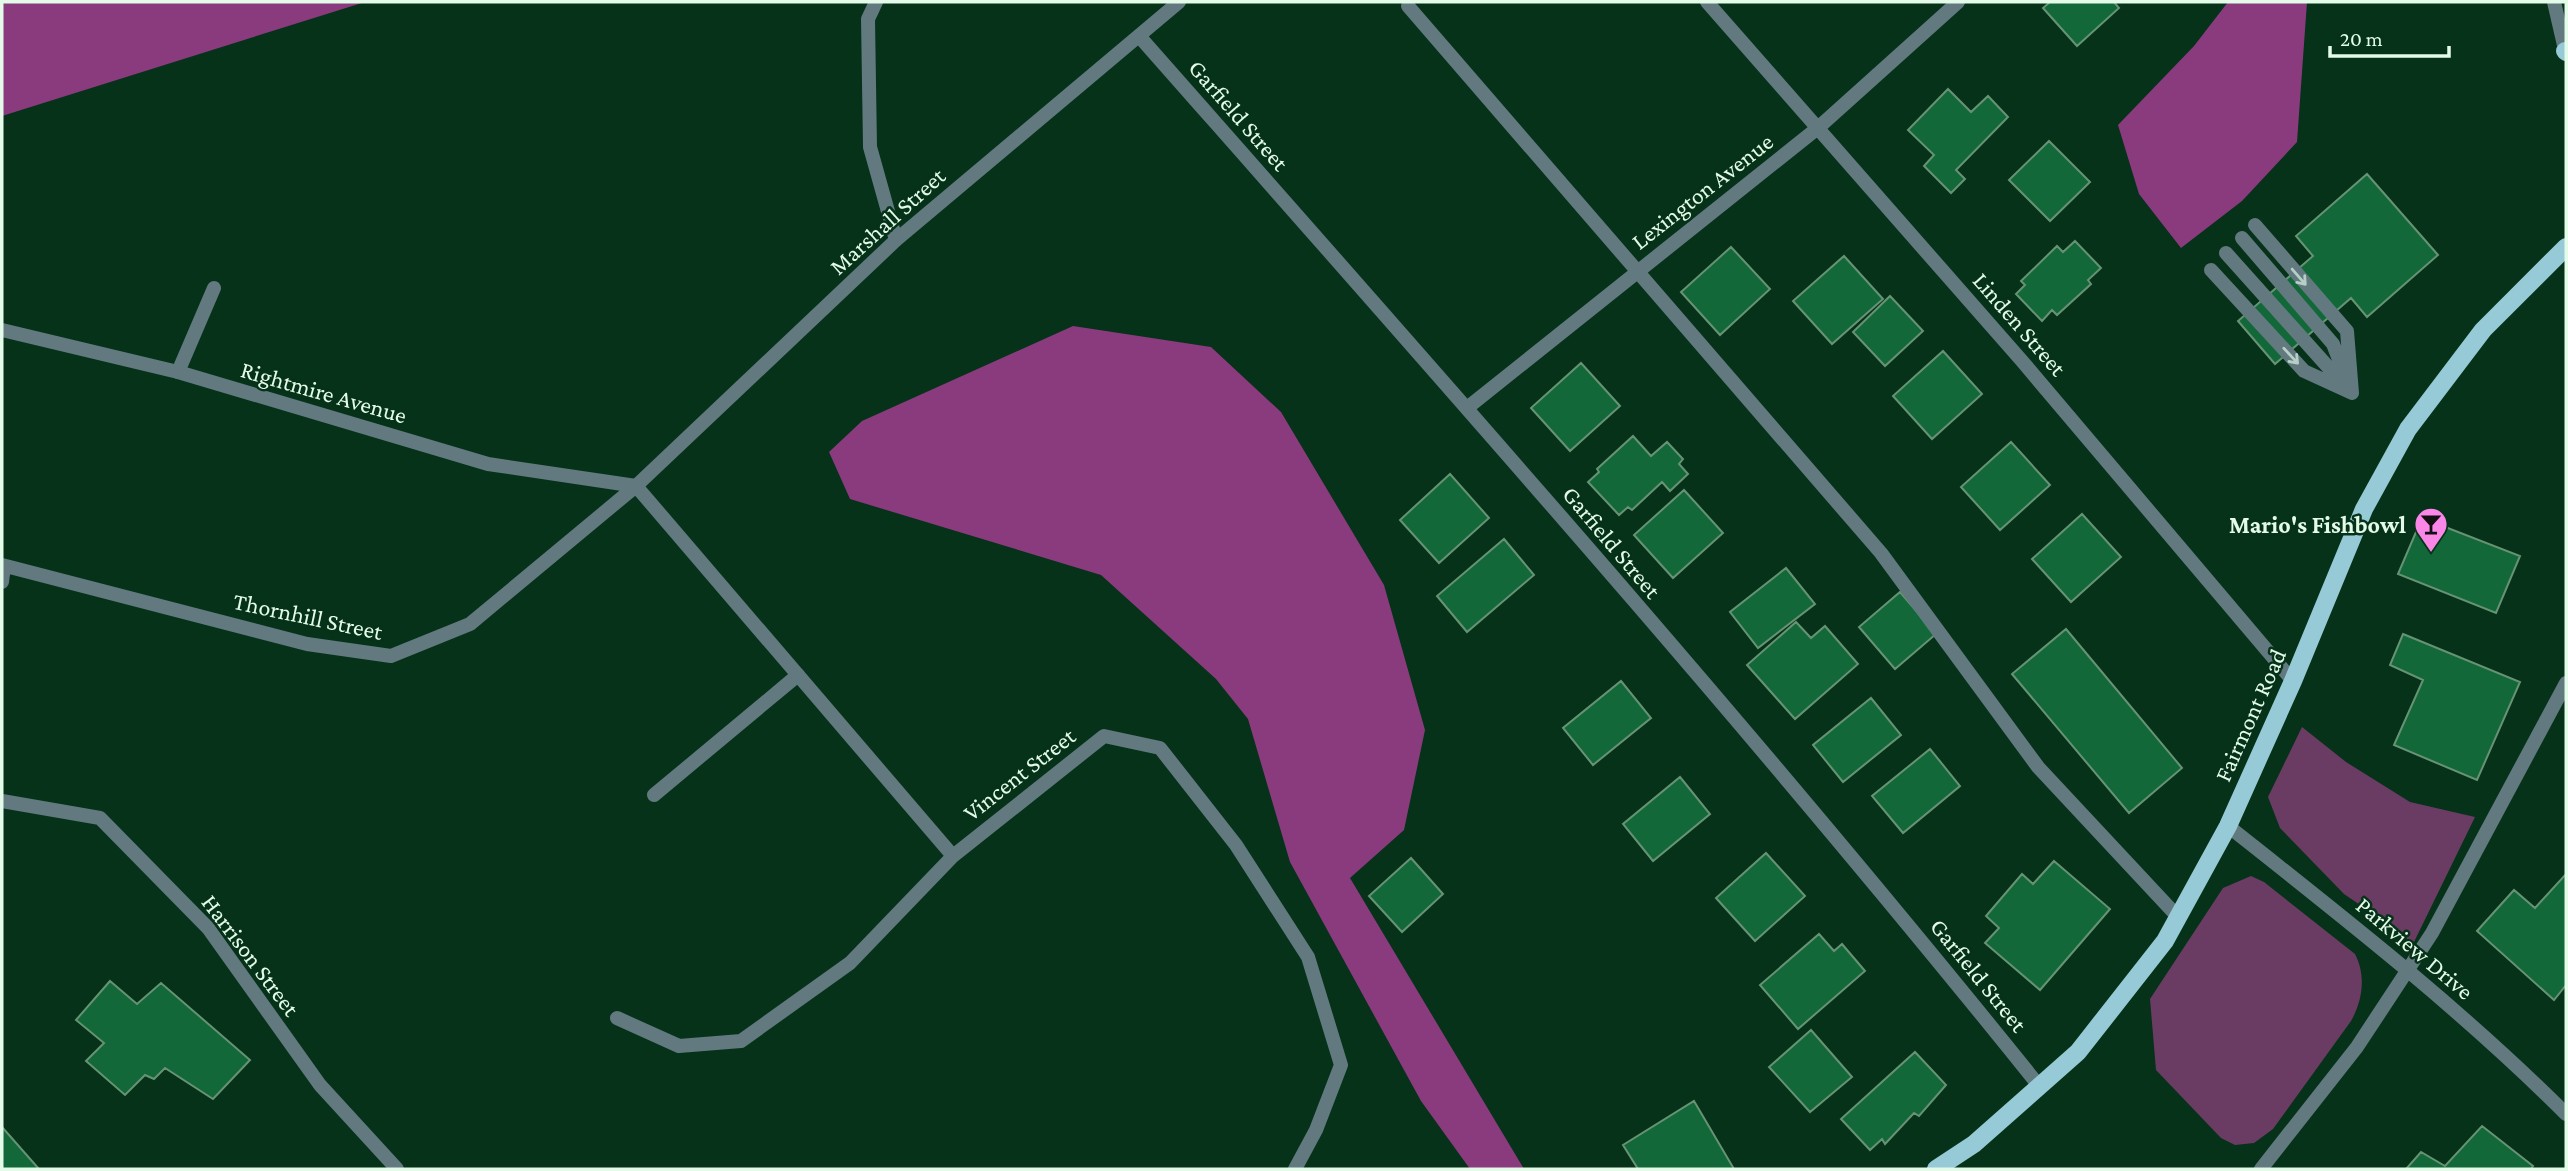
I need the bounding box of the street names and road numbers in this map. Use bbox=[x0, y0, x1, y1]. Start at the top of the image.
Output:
street label: Garfield Street bbox=[1184, 54, 1295, 177]
street label: Lexington Avenue bbox=[1626, 127, 1778, 255]
street label: Marshall Street bbox=[824, 161, 951, 280]
street label: Linden Street bbox=[1968, 267, 2073, 382]
street label: Rightmire Avenue bbox=[238, 355, 410, 429]
street label: Garfield Street bbox=[1557, 481, 1667, 604]
street label: Thornhill Street bbox=[231, 587, 386, 645]
street label: Fairmont Road bbox=[2209, 644, 2291, 786]
street label: Vincent Street bbox=[958, 721, 1081, 826]
street label: Harrison Street bbox=[197, 889, 306, 1022]
street label: Parkview Drive bbox=[2351, 891, 2479, 1005]
street label: Garfield Street bbox=[1925, 913, 2034, 1038]

